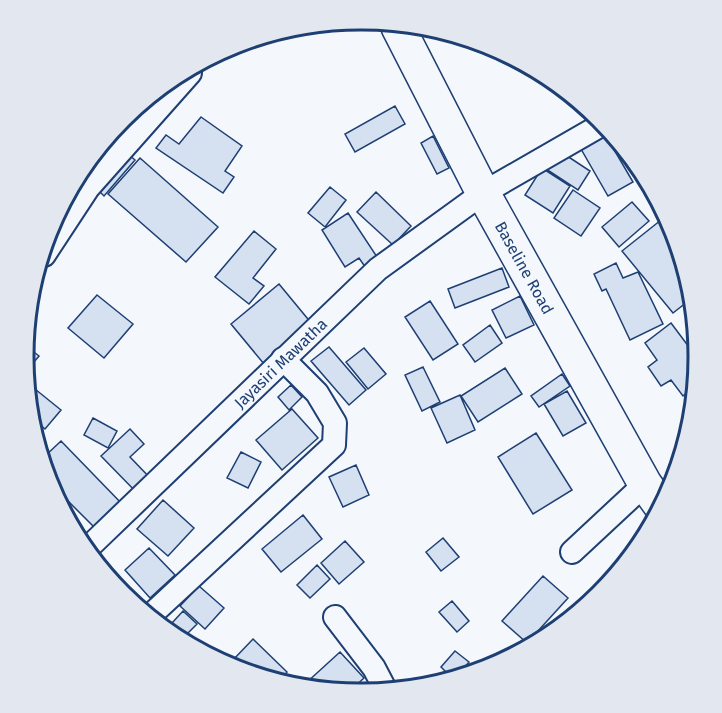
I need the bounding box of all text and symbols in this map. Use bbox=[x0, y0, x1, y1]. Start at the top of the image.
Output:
street label: Baseline Road bbox=[491, 218, 558, 318]
street label: Jayasiri Mawatha bbox=[230, 314, 331, 412]

